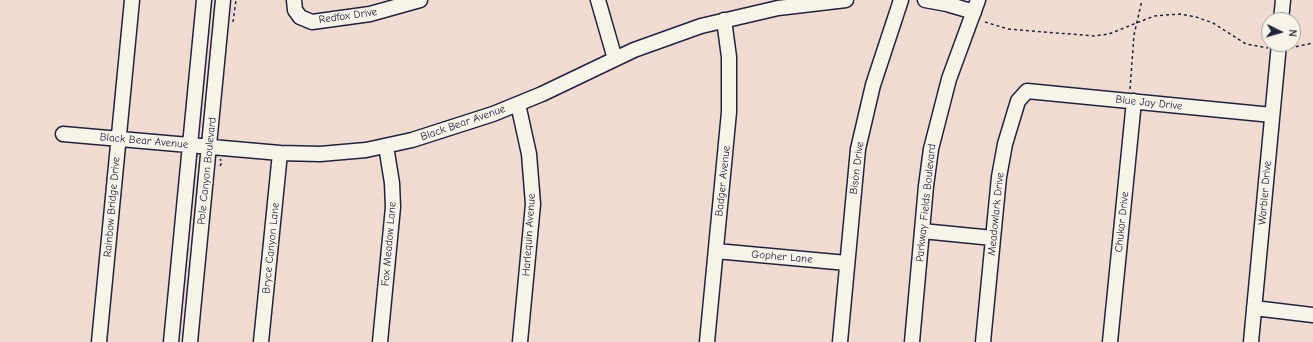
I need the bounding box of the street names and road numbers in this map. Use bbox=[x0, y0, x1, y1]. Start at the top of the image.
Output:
street label: Redfox Drive bbox=[318, 5, 378, 27]
street label: Blue Jay Drive bbox=[1115, 93, 1183, 113]
street label: Black Bear Avenue bbox=[419, 102, 507, 144]
street label: Pole Canyon Boulevard bbox=[195, 117, 219, 225]
street label: Black Bear Avenue bbox=[99, 131, 189, 151]
street label: Bison Drive bbox=[847, 141, 867, 195]
street label: Parkway Fields Boulevard bbox=[913, 143, 939, 263]
street label: Badger Avenue bbox=[713, 145, 733, 217]
street label: Rainbow Bridge Drive bbox=[101, 156, 123, 258]
street label: Warbler Drive bbox=[1256, 160, 1274, 226]
street label: Meadowlark Drive bbox=[985, 172, 1007, 256]
street label: Chukar Drive bbox=[1112, 191, 1132, 253]
street label: Harlequin Avenue bbox=[520, 193, 538, 277]
street label: Fox Meadow Lane bbox=[379, 201, 399, 287]
street label: Bryce Canyon Lane bbox=[260, 202, 282, 294]
street label: Gopher Lane bbox=[751, 248, 813, 266]

